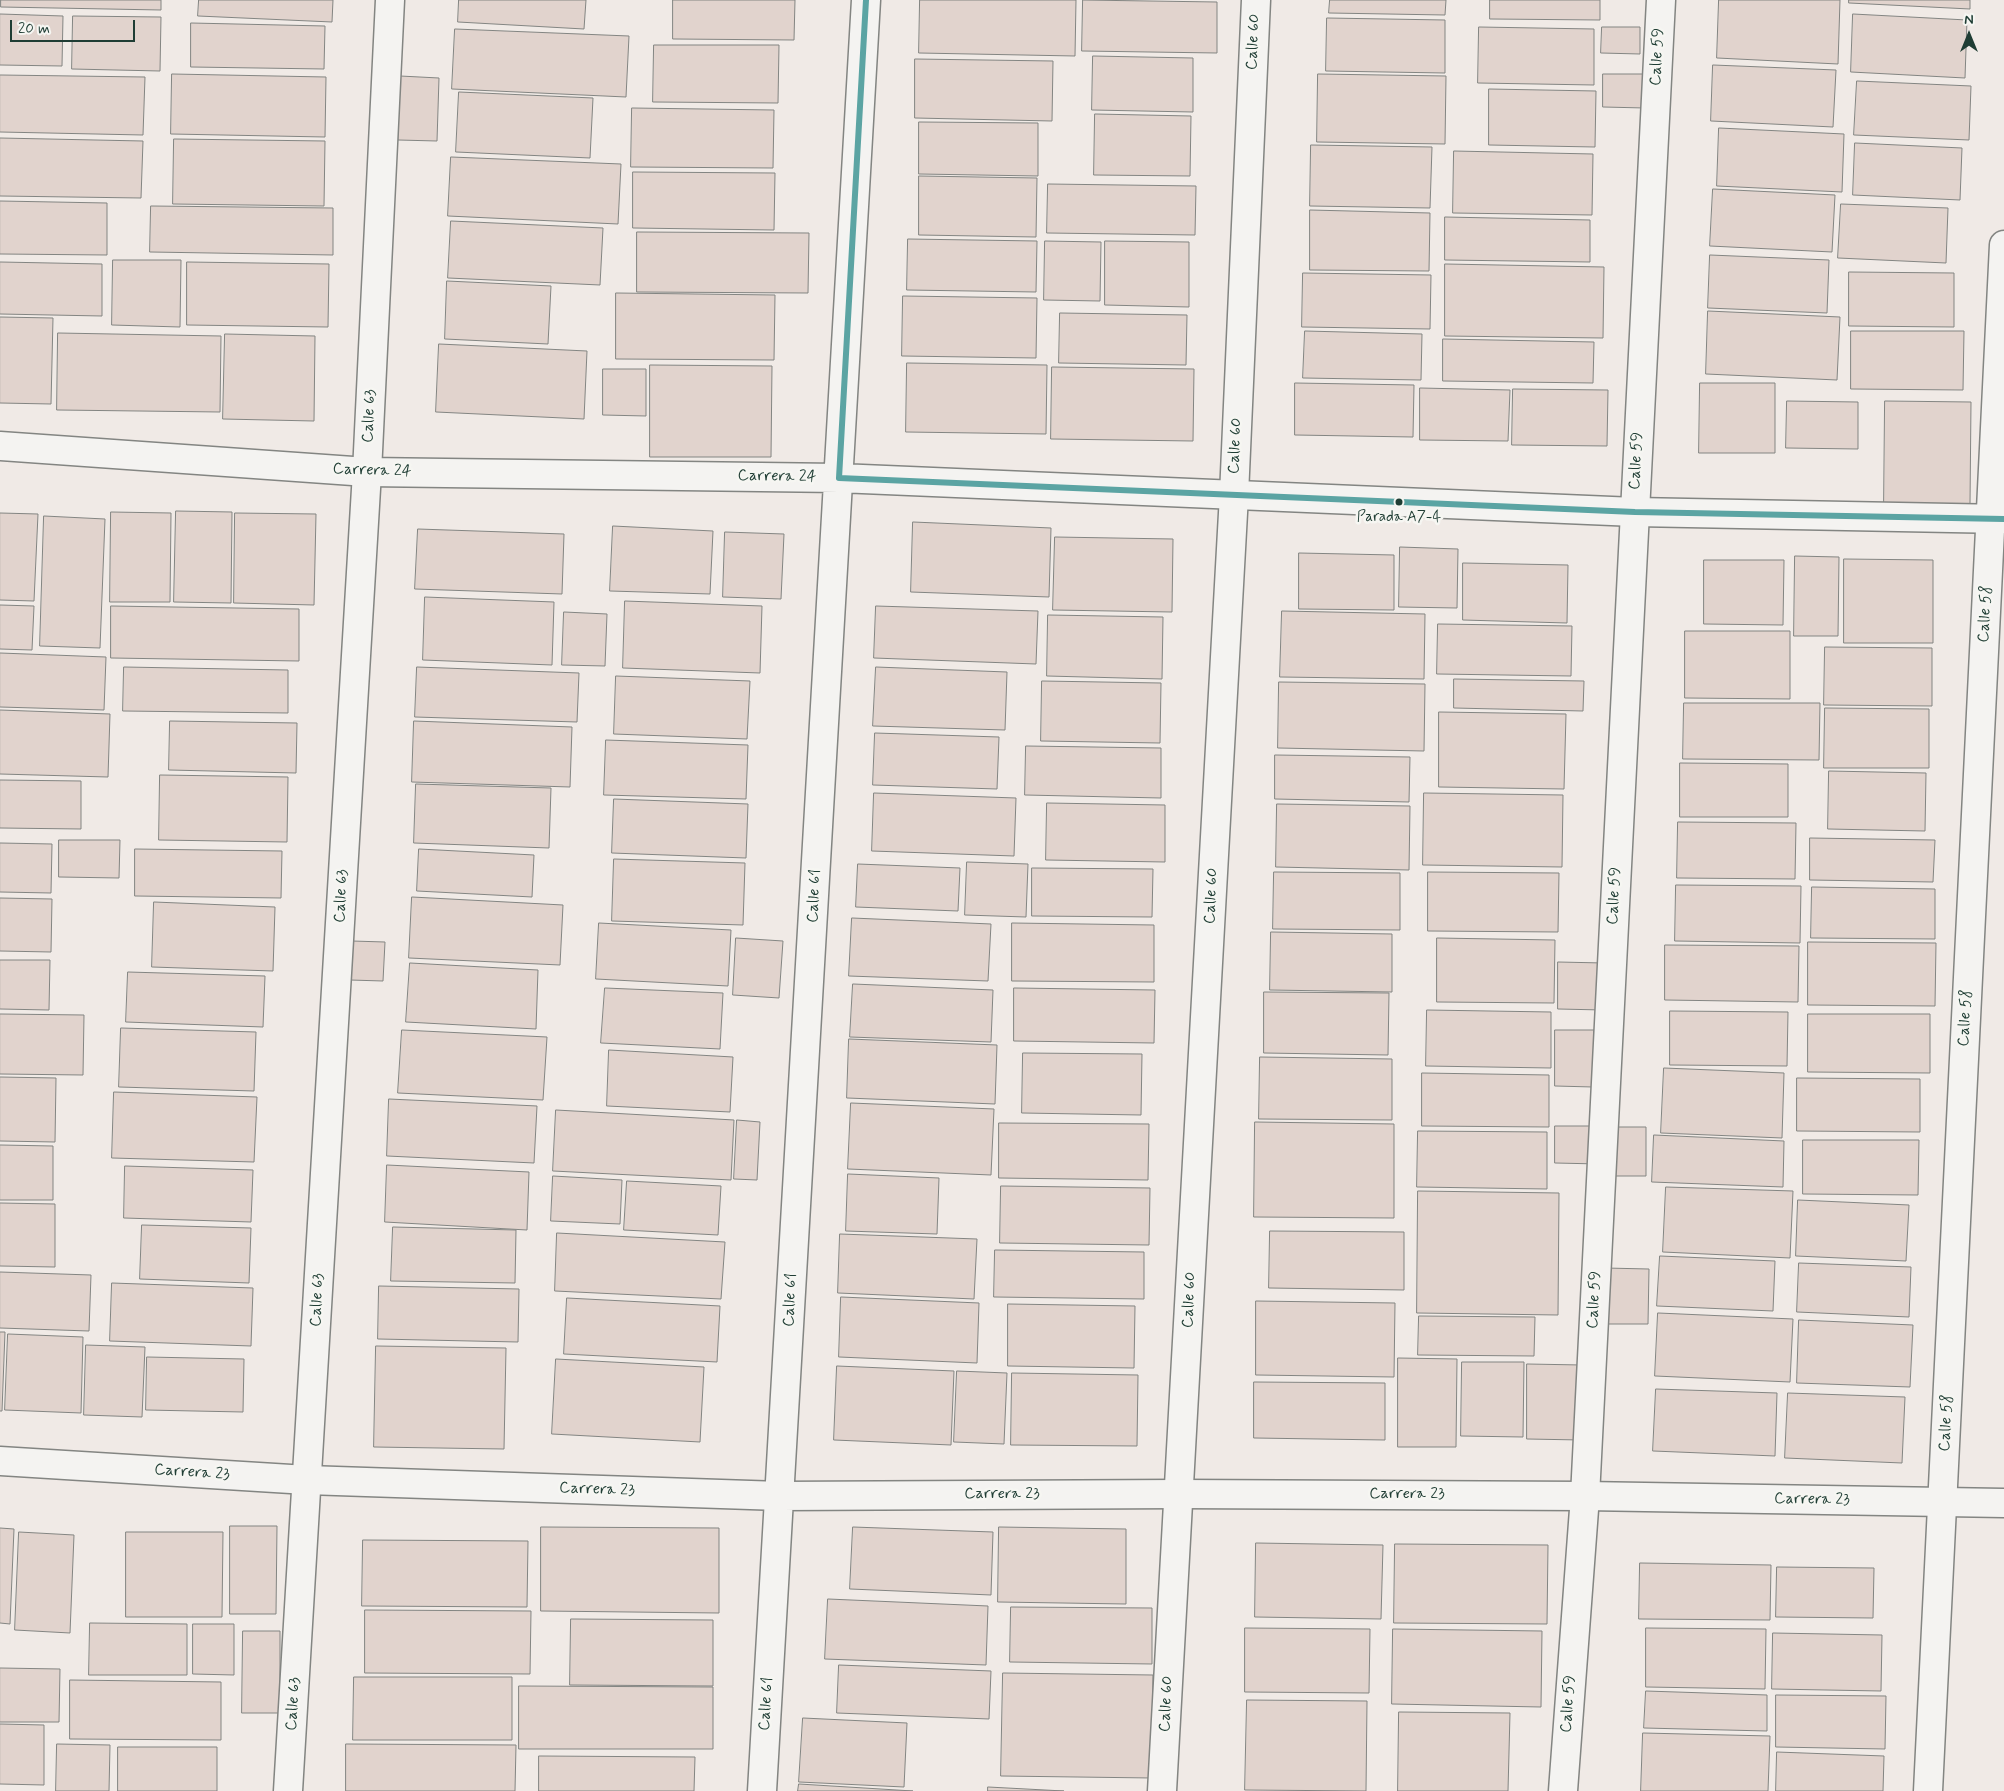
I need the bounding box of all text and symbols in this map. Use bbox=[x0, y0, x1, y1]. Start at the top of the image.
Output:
scale bar bbox=[12, 10, 138, 42]
north arrow bbox=[1944, 10, 1994, 60]
text: N bbox=[1964, 11, 1974, 29]
street label: Calle 60 bbox=[1243, 14, 1265, 70]
text: 20 m bbox=[18, 19, 50, 39]
street label: Calle 59 bbox=[1647, 28, 1669, 86]
street label: Calle 63 bbox=[359, 389, 381, 443]
street label: Calle 60 bbox=[1225, 418, 1247, 474]
street label: Calle 59 bbox=[1626, 432, 1648, 490]
street label: Carrera 24 bbox=[332, 460, 412, 482]
street label: Carrera 24 bbox=[738, 467, 816, 487]
marker: Parada A7-4 bbox=[1394, 497, 1404, 507]
place label: Parada A7-4 bbox=[1357, 509, 1441, 527]
street label: Calle 58 bbox=[1975, 585, 1997, 643]
street label: Calle 59 bbox=[1604, 867, 1626, 925]
street label: Calle 60 bbox=[1201, 868, 1223, 924]
street label: Calle 63 bbox=[331, 869, 353, 923]
street label: Calle 61 bbox=[804, 869, 826, 923]
street label: Calle 58 bbox=[1955, 989, 1977, 1047]
street label: Calle 59 bbox=[1584, 1271, 1606, 1329]
street label: Calle 60 bbox=[1179, 1272, 1201, 1328]
street label: Calle 63 bbox=[307, 1273, 329, 1327]
street label: Calle 61 bbox=[780, 1273, 802, 1327]
street label: Calle 58 bbox=[1936, 1394, 1958, 1452]
street label: Carrera 23 bbox=[154, 1461, 230, 1485]
street label: Carrera 23 bbox=[559, 1479, 635, 1501]
street label: Carrera 23 bbox=[964, 1485, 1040, 1505]
street label: Carrera 23 bbox=[1369, 1485, 1445, 1505]
street label: Carrera 23 bbox=[1774, 1490, 1850, 1510]
street label: Calle 59 bbox=[1557, 1674, 1581, 1734]
street label: Calle 61 bbox=[756, 1676, 778, 1732]
street label: Calle 60 bbox=[1156, 1676, 1178, 1732]
street label: Calle 63 bbox=[283, 1677, 305, 1731]

